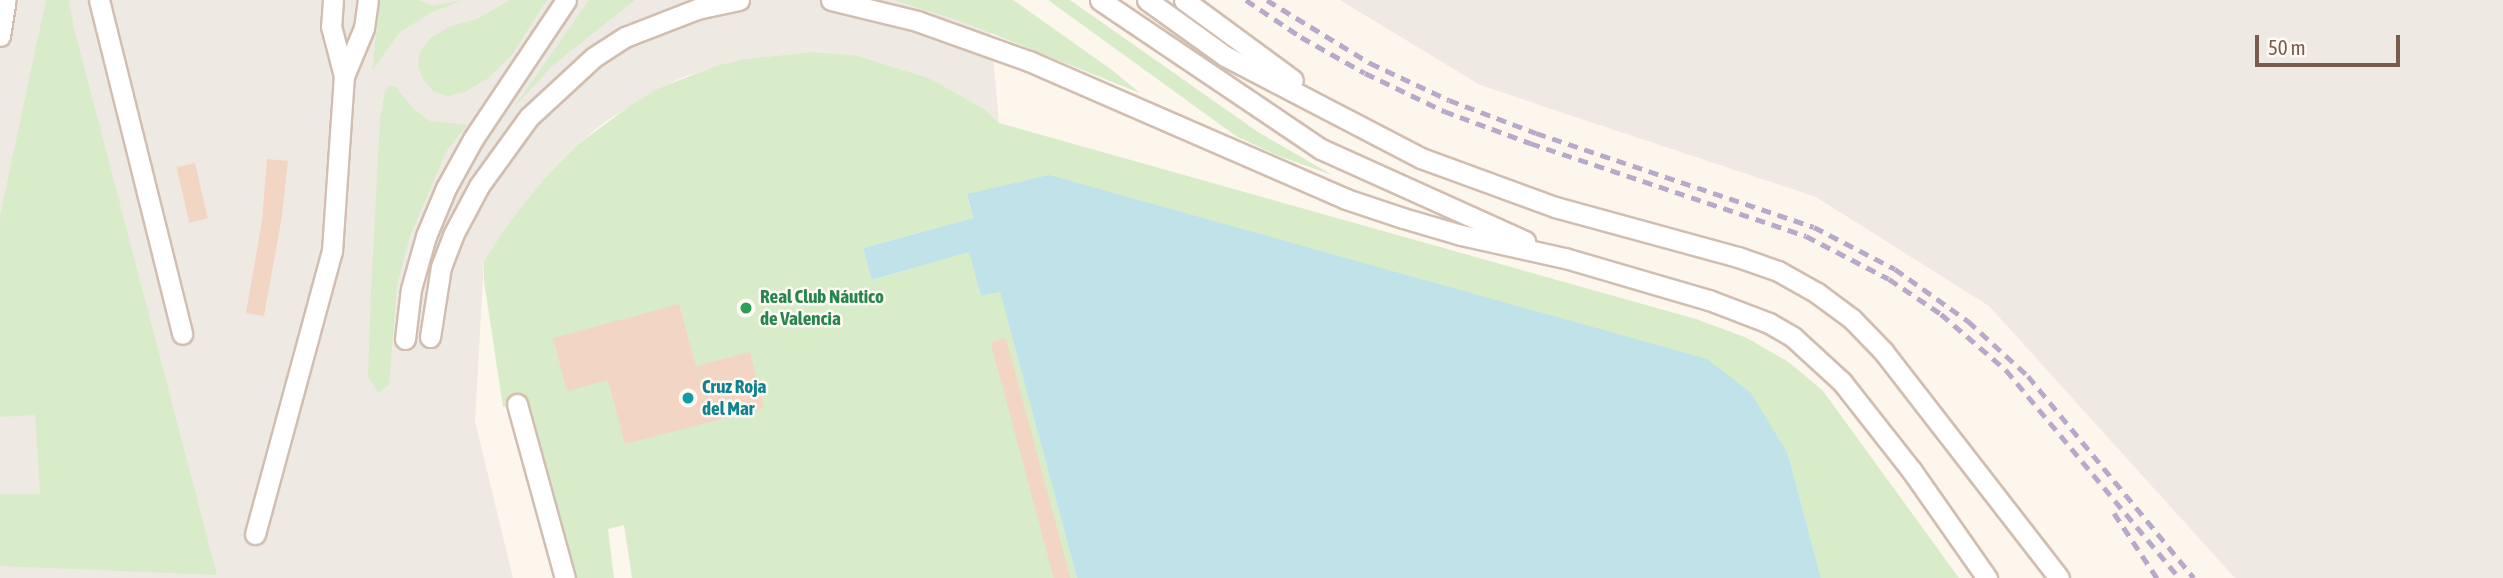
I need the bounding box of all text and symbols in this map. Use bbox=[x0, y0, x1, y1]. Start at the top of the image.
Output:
scale bar bbox=[2258, 21, 2403, 65]
text: 50 m bbox=[2268, 35, 2306, 59]
place label: Real Club Náutico de Valencia bbox=[760, 286, 884, 330]
marker: Real Club Náutico de Valencia bbox=[738, 300, 754, 316]
place label: Cruz Roja del Mar bbox=[702, 376, 766, 420]
marker: Cruz Roja del Mar bbox=[680, 390, 696, 406]

